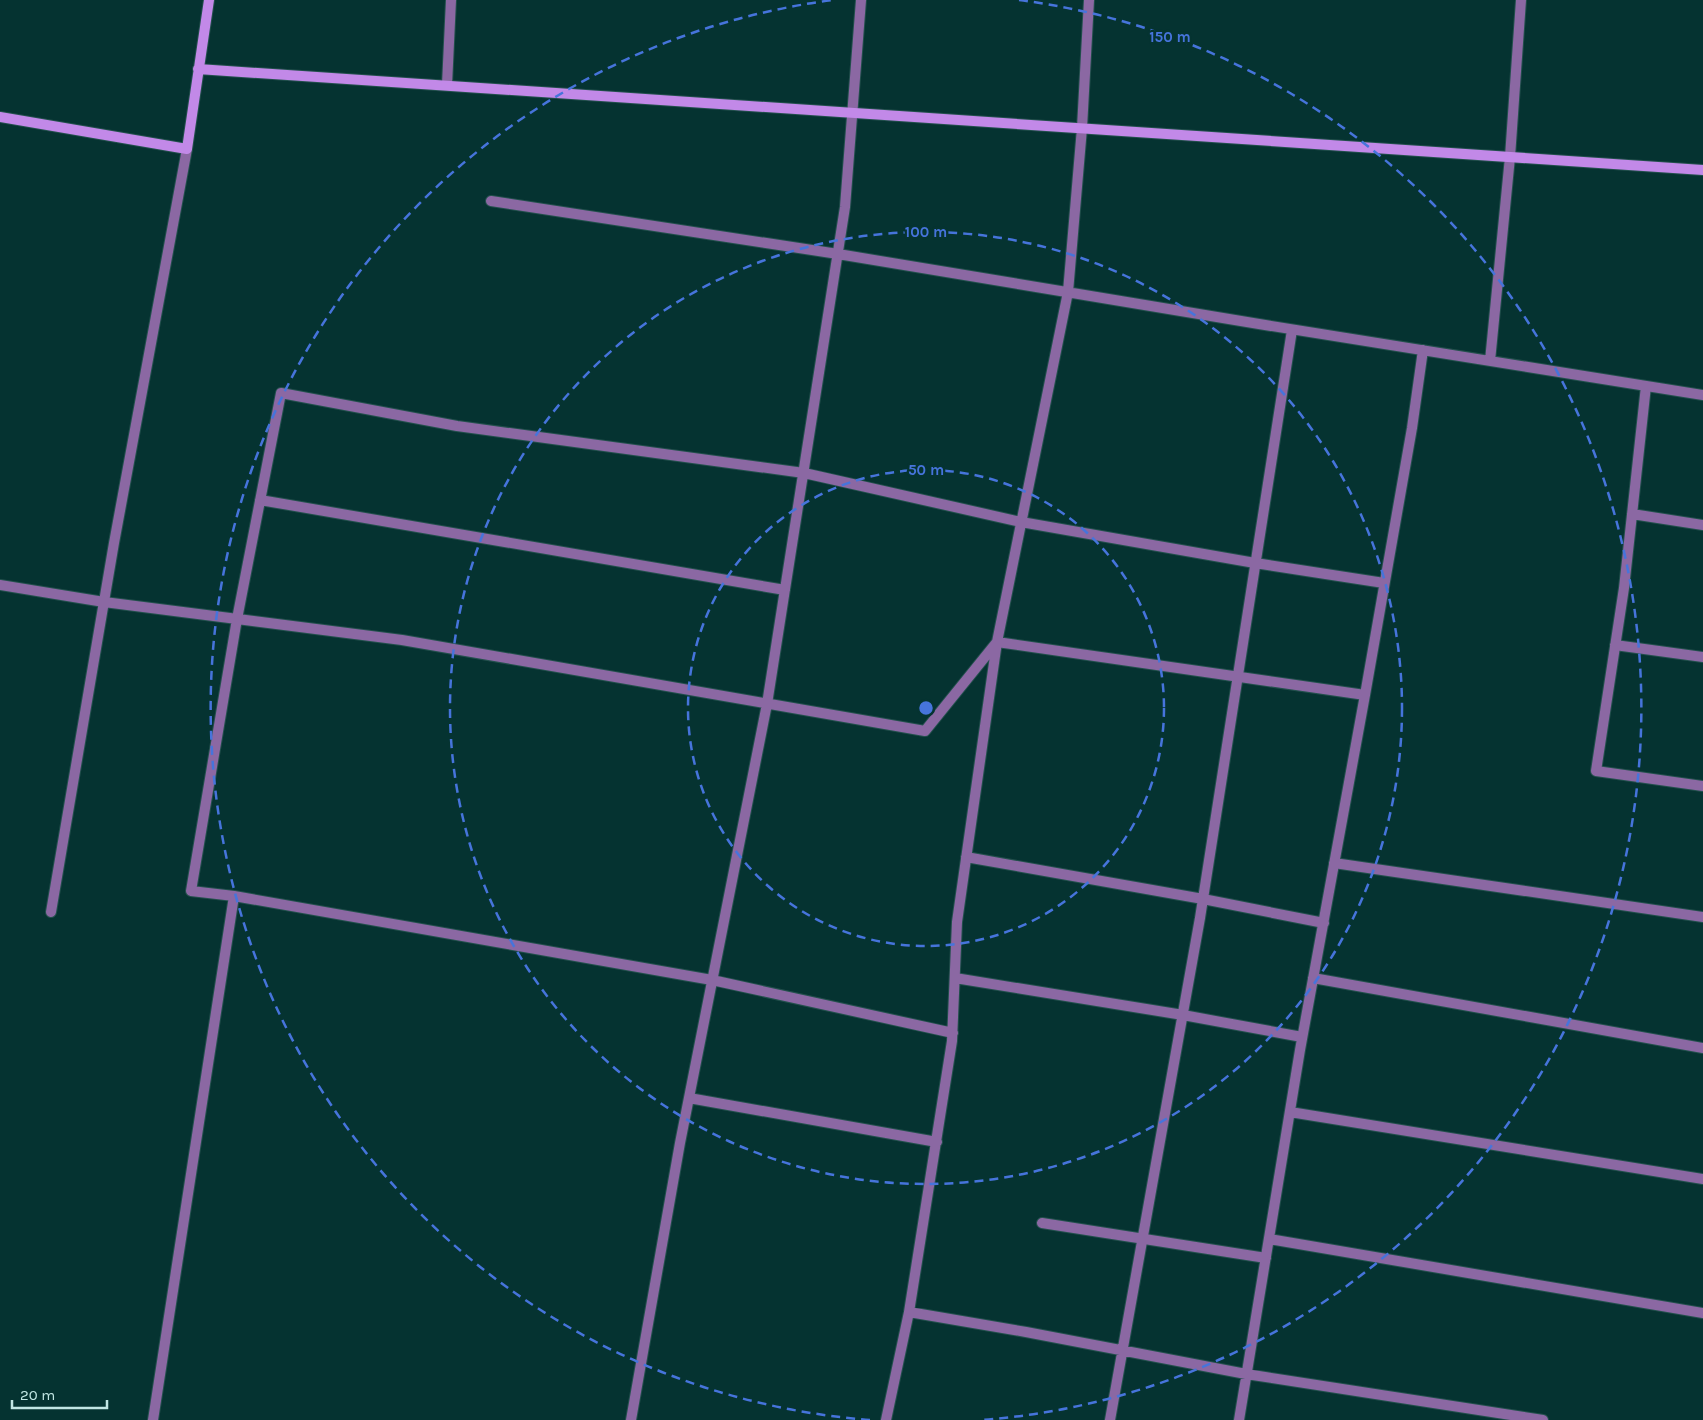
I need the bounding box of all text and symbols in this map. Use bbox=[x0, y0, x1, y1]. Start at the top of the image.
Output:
text: 150 m bbox=[1149, 28, 1191, 46]
text: 100 m bbox=[905, 223, 947, 241]
text: 50 m bbox=[908, 461, 944, 479]
centre of rings bbox=[917, 699, 935, 717]
scale bar bbox=[12, 1378, 108, 1410]
text: 20 m bbox=[20, 1386, 55, 1404]

